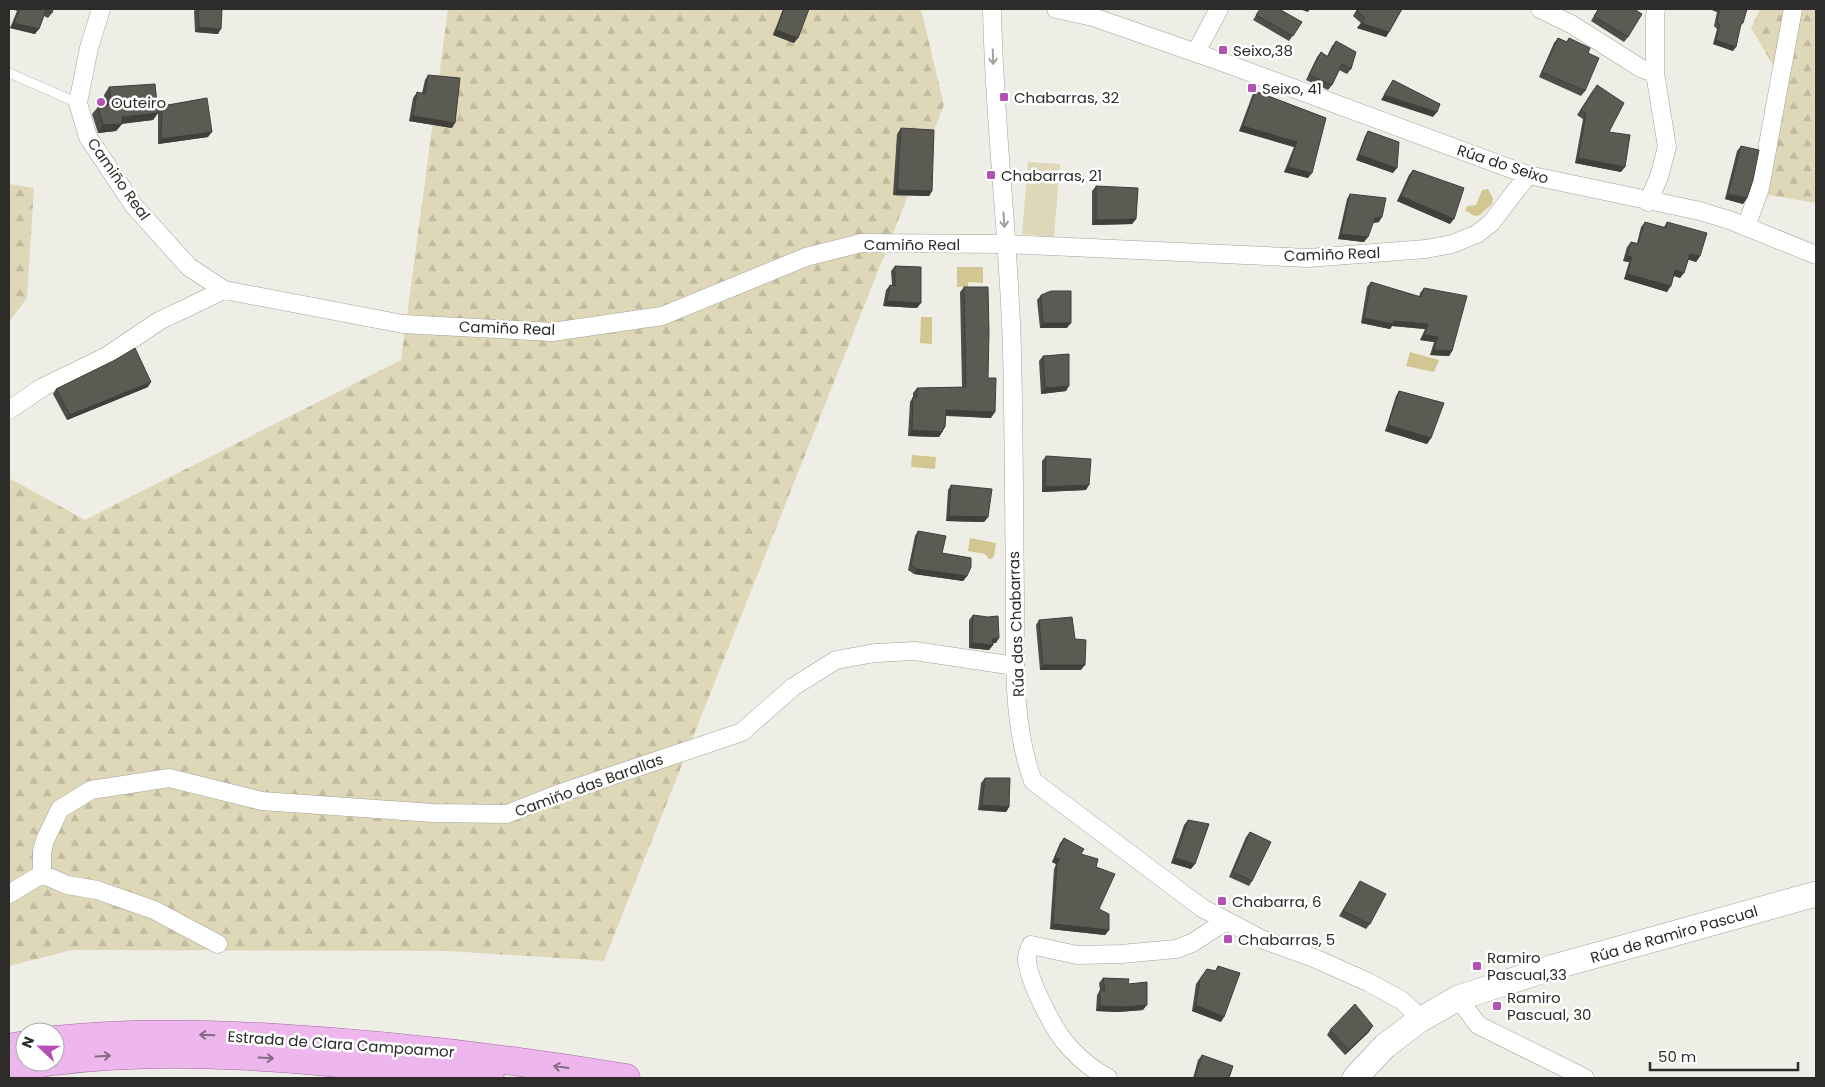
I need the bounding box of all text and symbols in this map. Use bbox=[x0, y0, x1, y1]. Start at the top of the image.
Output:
place label: Seixo,38 bbox=[1233, 40, 1293, 61]
marker: Seixo,38 bbox=[1217, 44, 1229, 56]
one-way arrow bbox=[988, 49, 998, 65]
place label: Seixo, 41 bbox=[1262, 78, 1322, 99]
marker: Seixo, 41 bbox=[1246, 82, 1258, 94]
place label: Chabarras, 32 bbox=[1014, 87, 1119, 108]
marker: Chabarras, 32 bbox=[998, 91, 1010, 103]
place label: Outeiro bbox=[111, 92, 166, 113]
marker: Outeiro bbox=[95, 96, 107, 108]
street label: Camiño Real bbox=[83, 134, 155, 224]
street label: Rúa do Seixo bbox=[1454, 139, 1552, 189]
place label: Chabarras, 21 bbox=[1001, 165, 1102, 186]
marker: Chabarras, 21 bbox=[985, 169, 997, 181]
one-way arrow bbox=[1000, 211, 1009, 227]
street label: Camiño Real bbox=[864, 234, 960, 255]
street label: Camiño Real bbox=[1283, 242, 1381, 266]
street label: Camiño Real bbox=[458, 316, 556, 340]
street label: Rúa das Chabarras bbox=[1003, 551, 1029, 697]
street label: Camiño das Barallas bbox=[512, 748, 666, 822]
place label: Chabarra, 6 bbox=[1232, 891, 1321, 912]
marker: Chabarra, 6 bbox=[1216, 895, 1228, 907]
street label: Rúa de Ramiro Pascual bbox=[1588, 900, 1760, 968]
place label: Chabarras, 5 bbox=[1238, 929, 1335, 950]
marker: Chabarras, 5 bbox=[1222, 933, 1234, 945]
place label: Ramiro Pascual,33 bbox=[1487, 947, 1567, 985]
marker: Ramiro Pascual,33 bbox=[1471, 960, 1483, 972]
place label: Ramiro Pascual, 30 bbox=[1507, 987, 1591, 1025]
marker: Ramiro Pascual, 30 bbox=[1491, 1000, 1503, 1012]
north arrow bbox=[15, 1022, 65, 1072]
street label: Estrada de Clara Campoamor bbox=[227, 1026, 456, 1062]
one-way arrow bbox=[200, 1030, 216, 1039]
text: N bbox=[17, 1034, 39, 1051]
scale bar bbox=[1650, 1040, 1798, 1072]
text: 50 m bbox=[1658, 1046, 1696, 1067]
one-way arrow bbox=[95, 1051, 111, 1060]
one-way arrow bbox=[258, 1053, 274, 1062]
one-way arrow bbox=[553, 1062, 569, 1072]

